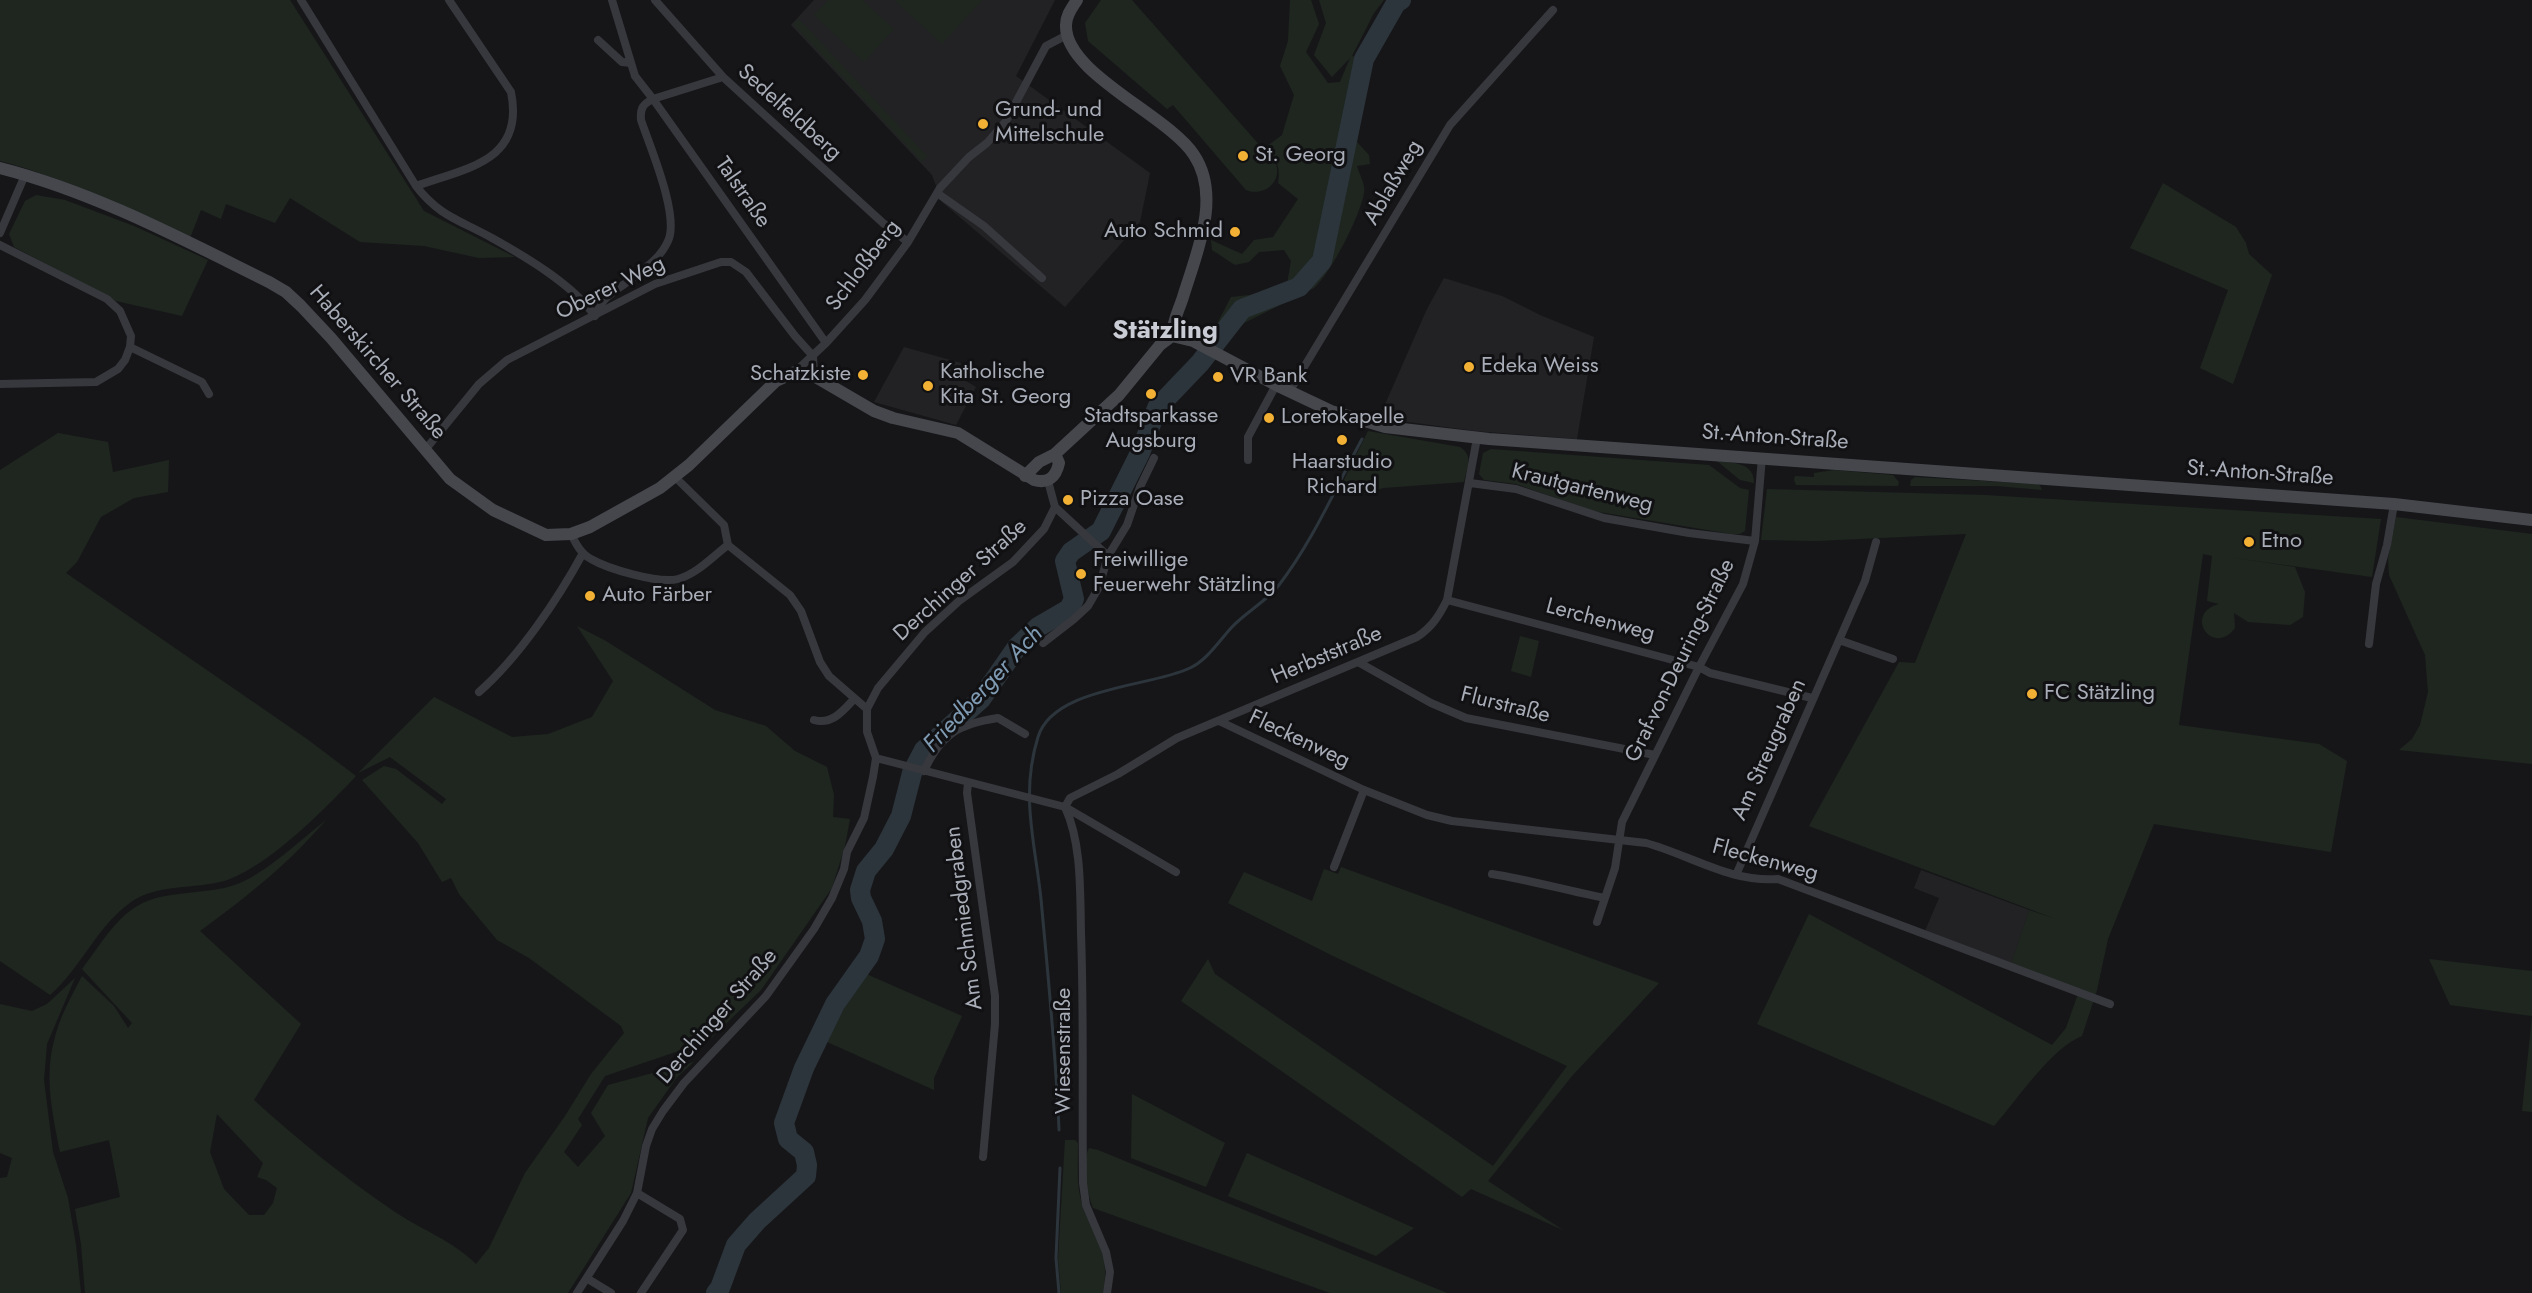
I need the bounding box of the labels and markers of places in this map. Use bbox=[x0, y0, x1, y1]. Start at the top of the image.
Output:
place label: Grund- und Mittelschule bbox=[995, 98, 1104, 150]
marker: Grund- und Mittelschule bbox=[976, 117, 990, 131]
place label: St. Georg bbox=[1255, 143, 1346, 169]
marker: St. Georg bbox=[1236, 149, 1250, 163]
place label: Auto Schmid bbox=[1104, 219, 1223, 245]
marker: Auto Schmid bbox=[1228, 225, 1242, 239]
place label: Edeka Weiss bbox=[1481, 354, 1599, 380]
place label: Katholische Kita St. Georg bbox=[940, 360, 1071, 412]
marker: Edeka Weiss bbox=[1462, 360, 1476, 374]
place label: Schatzkiste bbox=[750, 362, 851, 388]
place label: VR Bank bbox=[1230, 364, 1308, 390]
marker: Schatzkiste bbox=[856, 368, 870, 382]
marker: VR Bank bbox=[1211, 370, 1225, 384]
marker: Katholische Kita St. Georg bbox=[921, 379, 935, 393]
marker: Stadtsparkasse Augsburg bbox=[1144, 387, 1158, 401]
place label: Stadtsparkasse Augsburg bbox=[1084, 404, 1218, 456]
place label: Loretokapelle bbox=[1281, 405, 1404, 431]
marker: Loretokapelle bbox=[1262, 411, 1276, 425]
marker: Haarstudio Richard bbox=[1335, 433, 1349, 447]
place label: Haarstudio Richard bbox=[1292, 450, 1392, 502]
place label: Pizza Oase bbox=[1080, 487, 1184, 513]
marker: Pizza Oase bbox=[1061, 493, 1075, 507]
place label: Etno bbox=[2261, 529, 2302, 555]
marker: Etno bbox=[2242, 535, 2256, 549]
place label: Freiwillige Feuerwehr Stätzling bbox=[1093, 548, 1276, 600]
marker: Freiwillige Feuerwehr Stätzling bbox=[1074, 567, 1088, 581]
place label: Auto Färber bbox=[602, 583, 712, 609]
marker: Auto Färber bbox=[583, 589, 597, 603]
place label: FC Stätzling bbox=[2044, 681, 2155, 707]
marker: FC Stätzling bbox=[2025, 687, 2039, 701]

